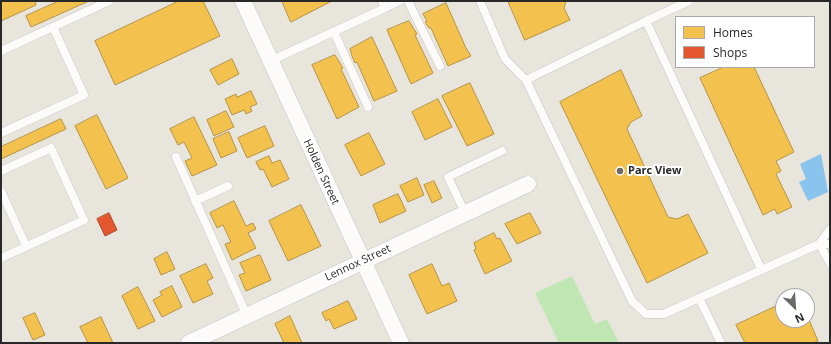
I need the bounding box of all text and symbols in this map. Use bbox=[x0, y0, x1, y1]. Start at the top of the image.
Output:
legend bbox=[675, 16, 815, 68]
text: Homes bbox=[713, 24, 753, 41]
text: Shops bbox=[713, 44, 747, 61]
street label: Holden Street bbox=[300, 137, 342, 207]
place label: Parc View bbox=[628, 164, 681, 178]
marker: Parc View bbox=[615, 166, 625, 176]
street label: Lennox Street bbox=[323, 242, 393, 284]
north arrow bbox=[775, 288, 815, 328]
text: N bbox=[793, 310, 807, 327]

